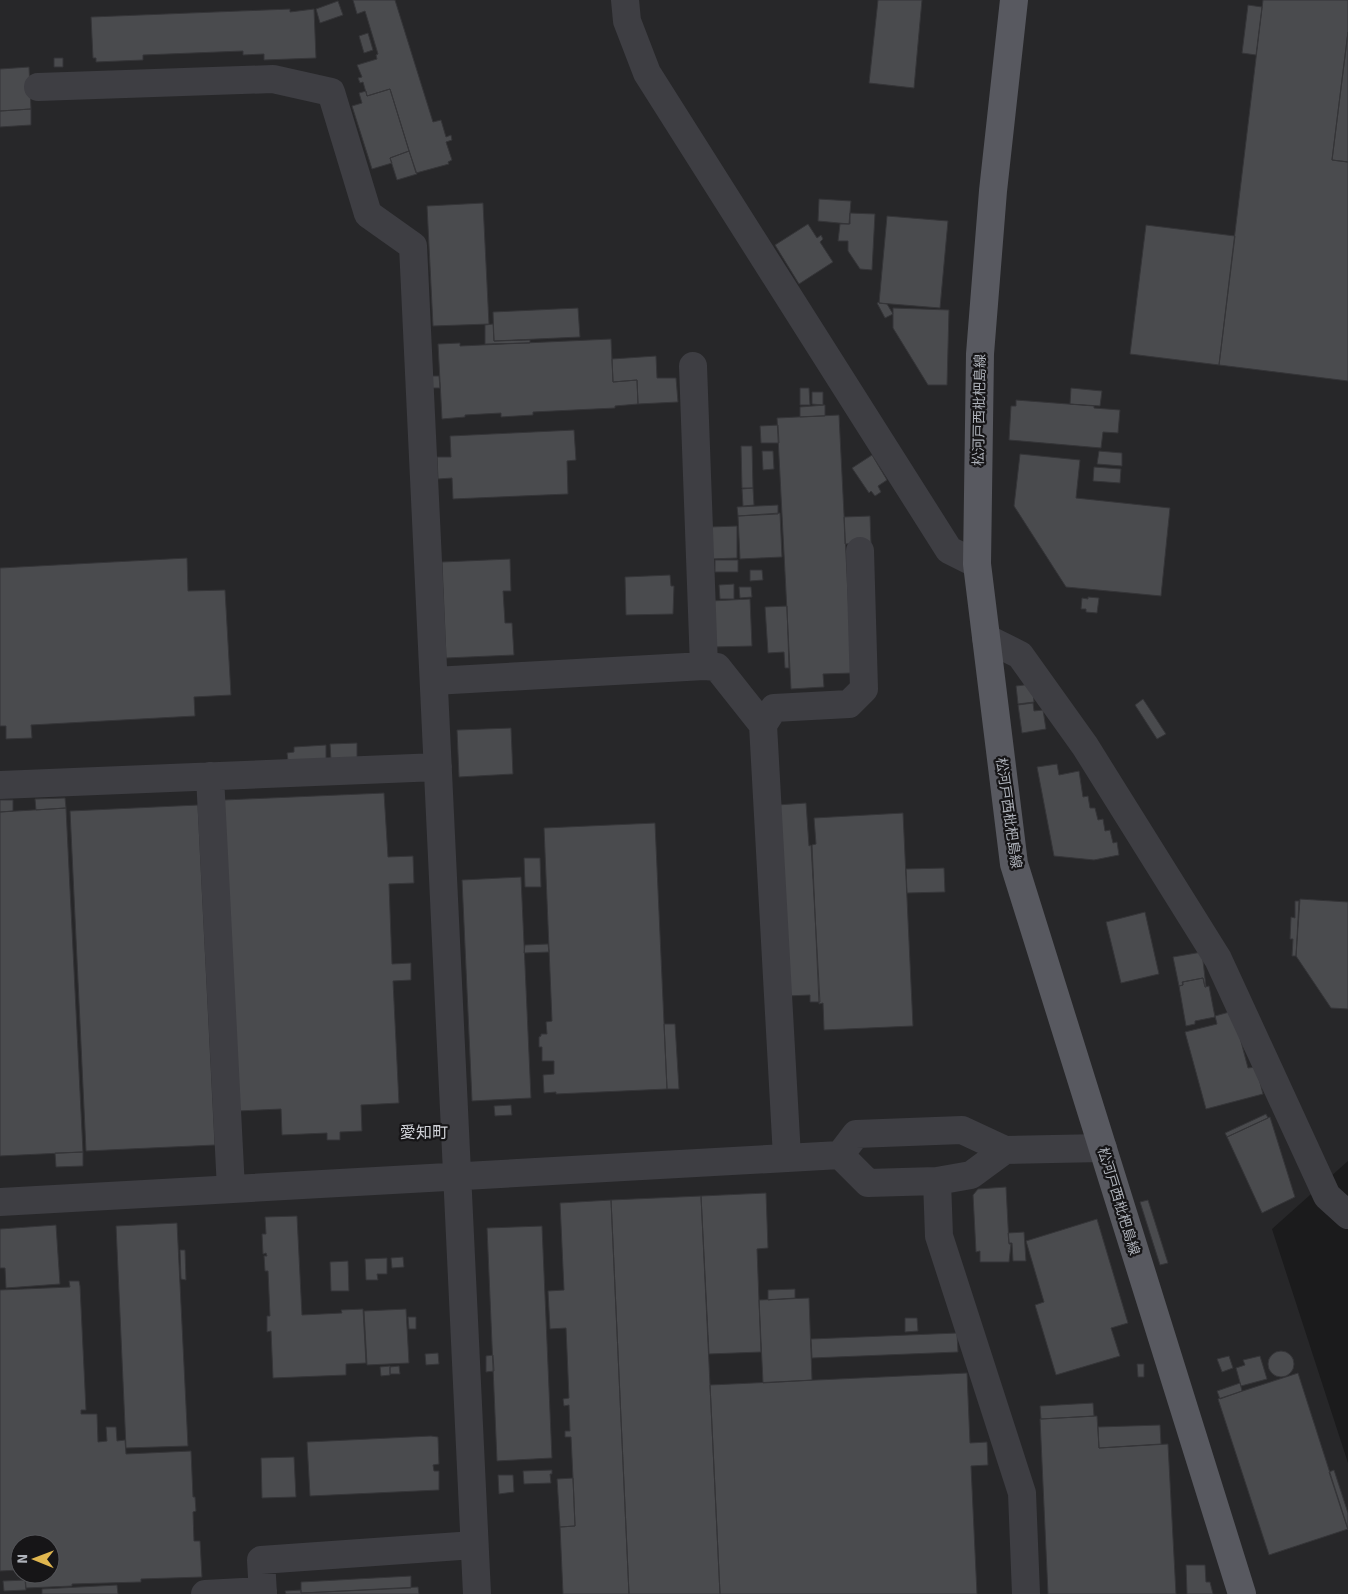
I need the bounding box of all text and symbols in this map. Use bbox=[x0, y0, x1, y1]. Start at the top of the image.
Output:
street label: 松河戸西枇杷島線 bbox=[970, 354, 989, 466]
street label: 松河戸西枇杷島線 bbox=[992, 756, 1025, 870]
district label: 愛知町 bbox=[400, 1123, 448, 1143]
street label: 松河戸西枇杷島線 bbox=[1094, 1145, 1143, 1257]
north arrow bbox=[10, 1534, 60, 1584]
text: N bbox=[14, 1554, 31, 1564]

